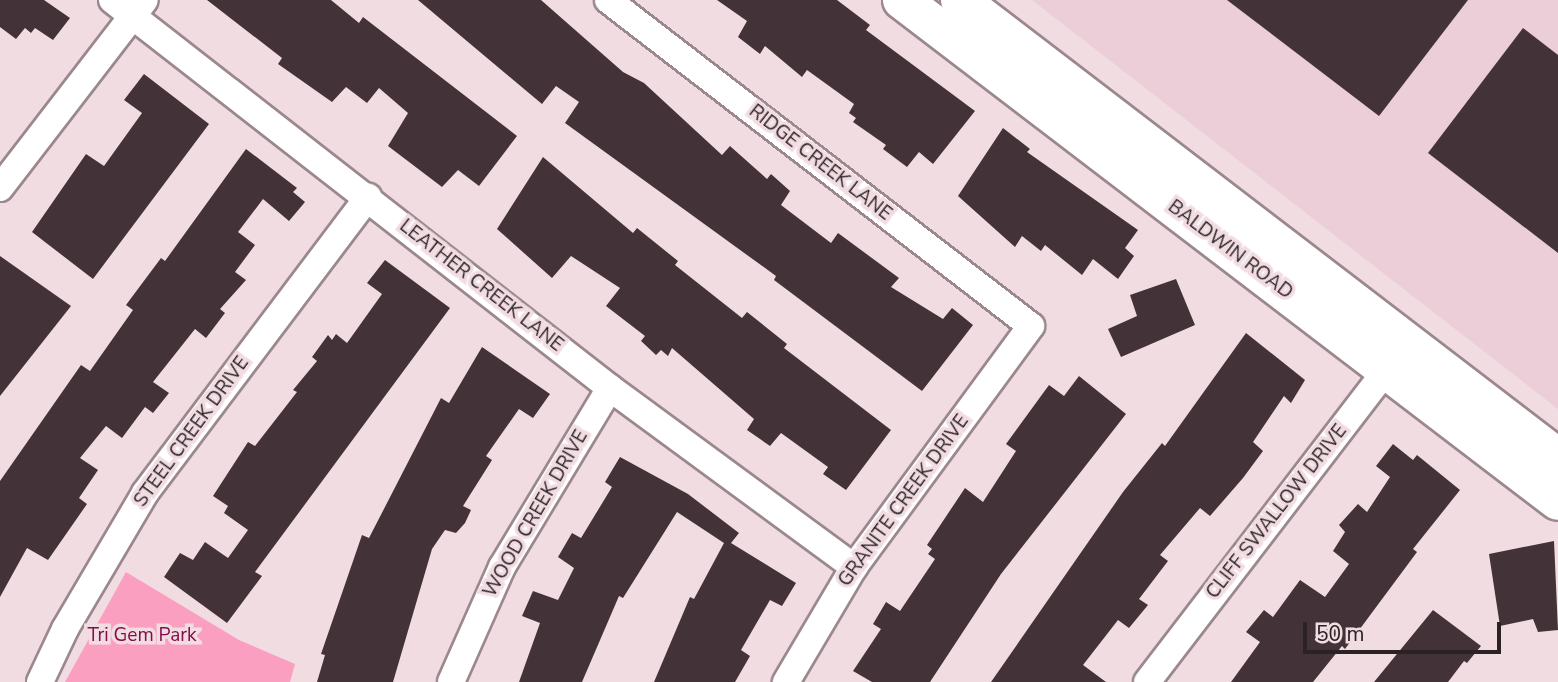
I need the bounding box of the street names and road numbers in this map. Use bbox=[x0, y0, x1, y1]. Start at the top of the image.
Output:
street label: RIDGE CREEK LANE bbox=[744, 100, 896, 226]
street label: BALDWIN ROAD bbox=[1163, 196, 1297, 304]
street label: LEATHER CREEK LANE bbox=[395, 215, 567, 357]
street label: STEEL CREEK DRIVE bbox=[130, 352, 254, 512]
street label: GRANITE CREEK DRIVE bbox=[834, 411, 974, 591]
street label: CLIFF SWALLOW DRIVE bbox=[1202, 420, 1352, 604]
street label: WOOD CREEK DRIVE bbox=[479, 426, 593, 602]

